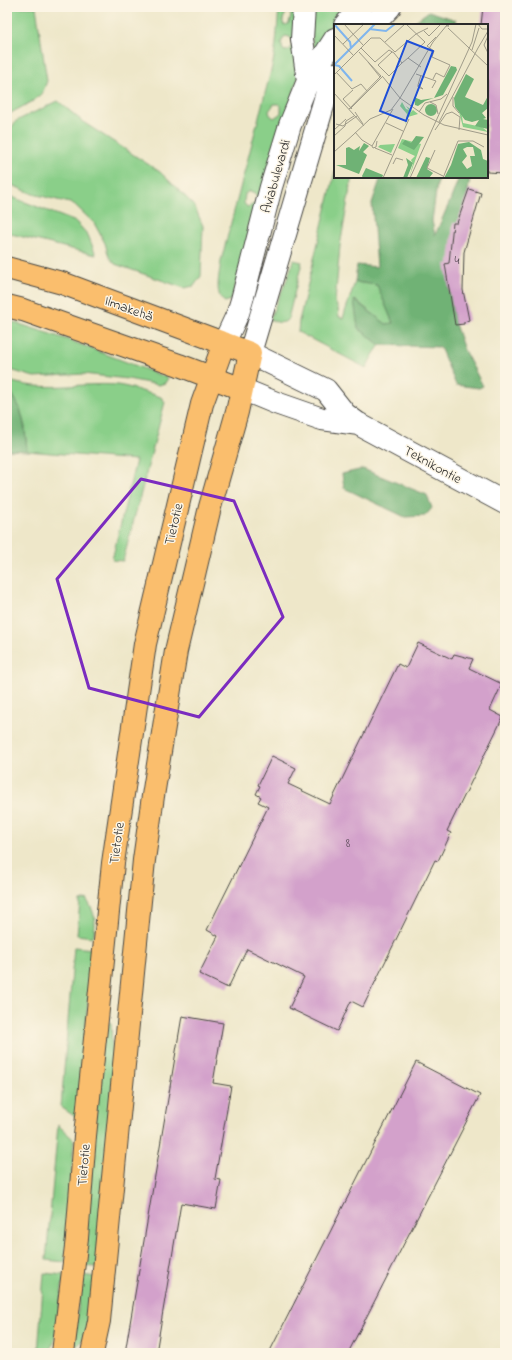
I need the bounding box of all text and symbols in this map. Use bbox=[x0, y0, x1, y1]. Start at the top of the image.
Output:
inset map bbox=[334, 24, 488, 178]
street label: Aviabulevardi bbox=[256, 137, 297, 216]
house number: 4 bbox=[455, 252, 460, 270]
street label: Ilmakehä bbox=[101, 291, 156, 328]
street label: Teknikontie bbox=[399, 441, 466, 490]
street label: Tietotie bbox=[159, 501, 190, 547]
street label: Tietotie bbox=[104, 820, 131, 866]
house number: 8 bbox=[346, 835, 351, 853]
street label: Tietotie bbox=[72, 1142, 97, 1187]

